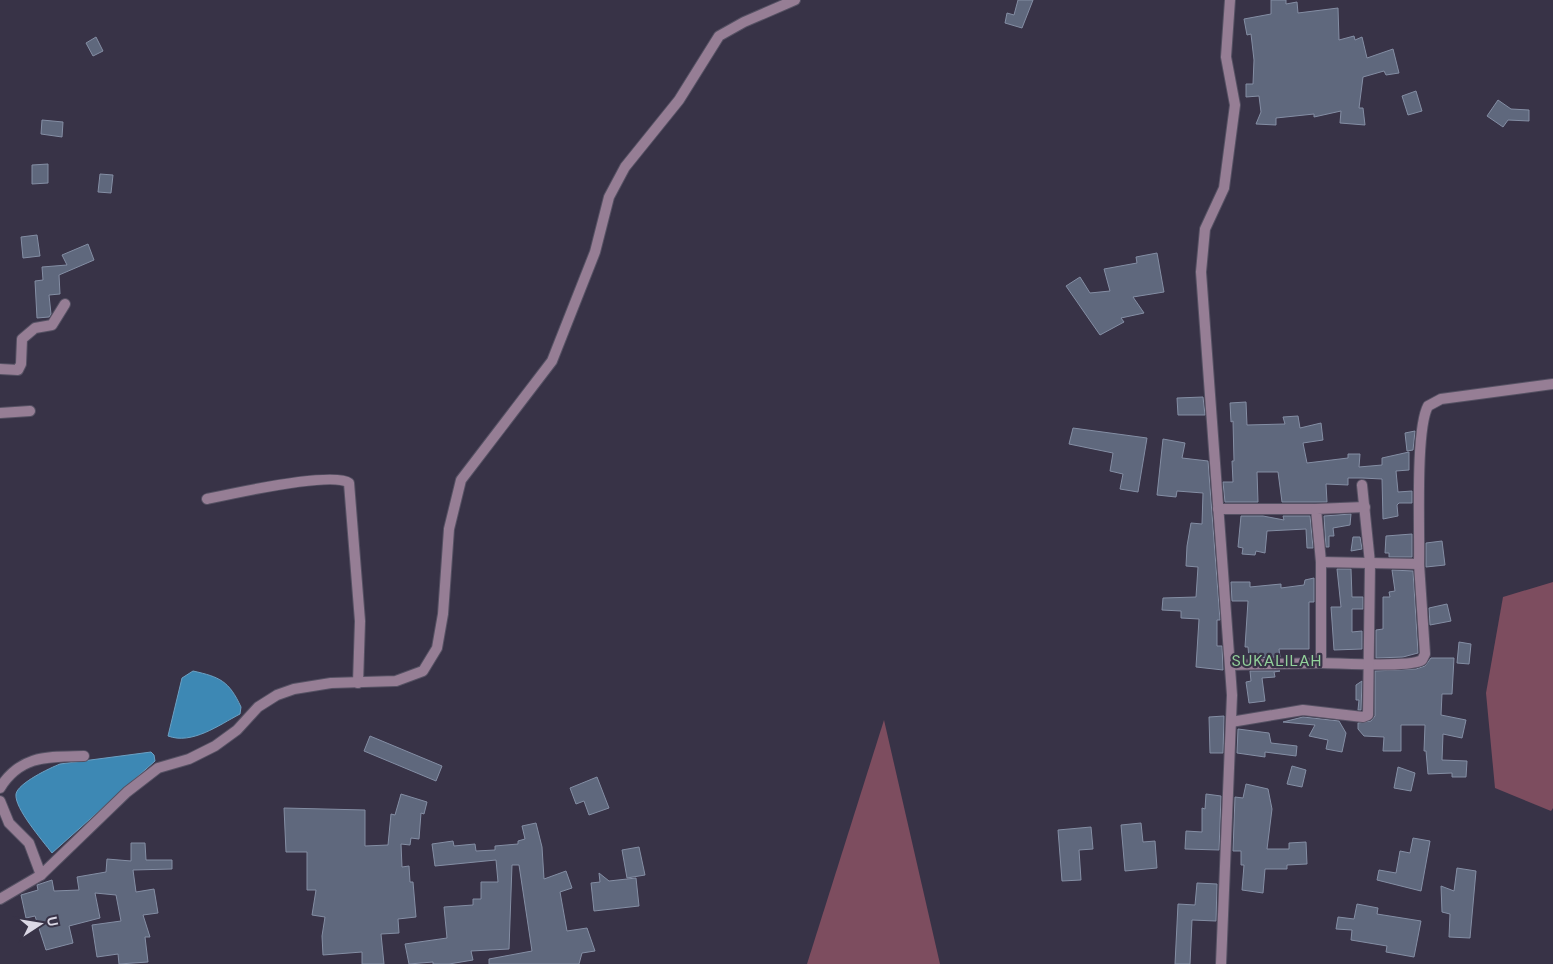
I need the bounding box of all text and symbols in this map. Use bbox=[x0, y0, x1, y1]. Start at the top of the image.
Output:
district label: SUKALILAH bbox=[1232, 650, 1322, 671]
north arrow bbox=[15, 899, 65, 949]
text: U bbox=[43, 915, 63, 928]

